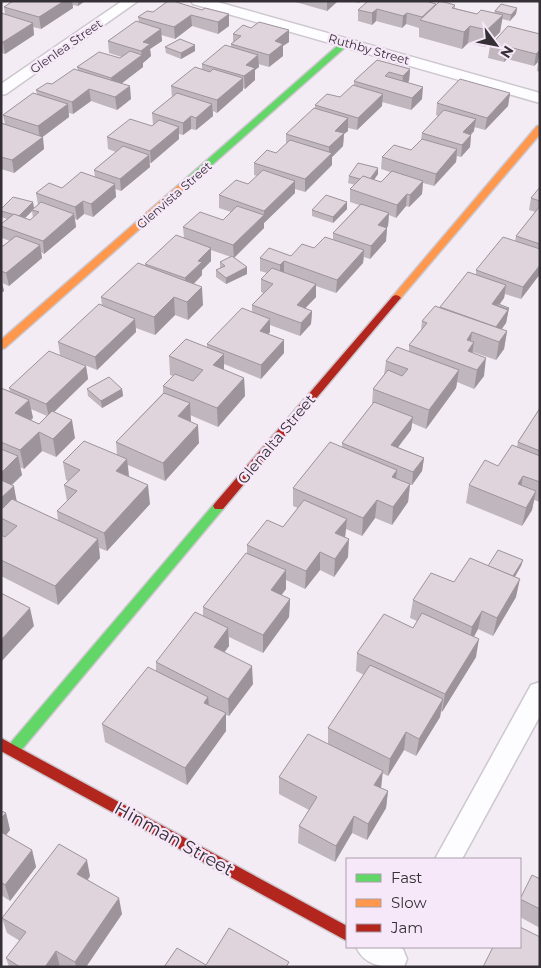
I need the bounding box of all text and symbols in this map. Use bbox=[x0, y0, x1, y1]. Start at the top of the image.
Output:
street label: Glenlea Street bbox=[27, 16, 105, 76]
north arrow bbox=[471, 20, 521, 70]
street label: Ruthby Street bbox=[327, 30, 411, 68]
text: N bbox=[496, 42, 518, 61]
street label: Glenvista Street bbox=[133, 158, 215, 232]
street label: Glenalta Street bbox=[233, 390, 319, 488]
street label: Hinman Street bbox=[111, 797, 237, 881]
legend bbox=[346, 858, 521, 948]
text: Fast bbox=[391, 868, 422, 887]
text: Slow bbox=[391, 893, 427, 912]
text: Jam bbox=[390, 918, 423, 937]

